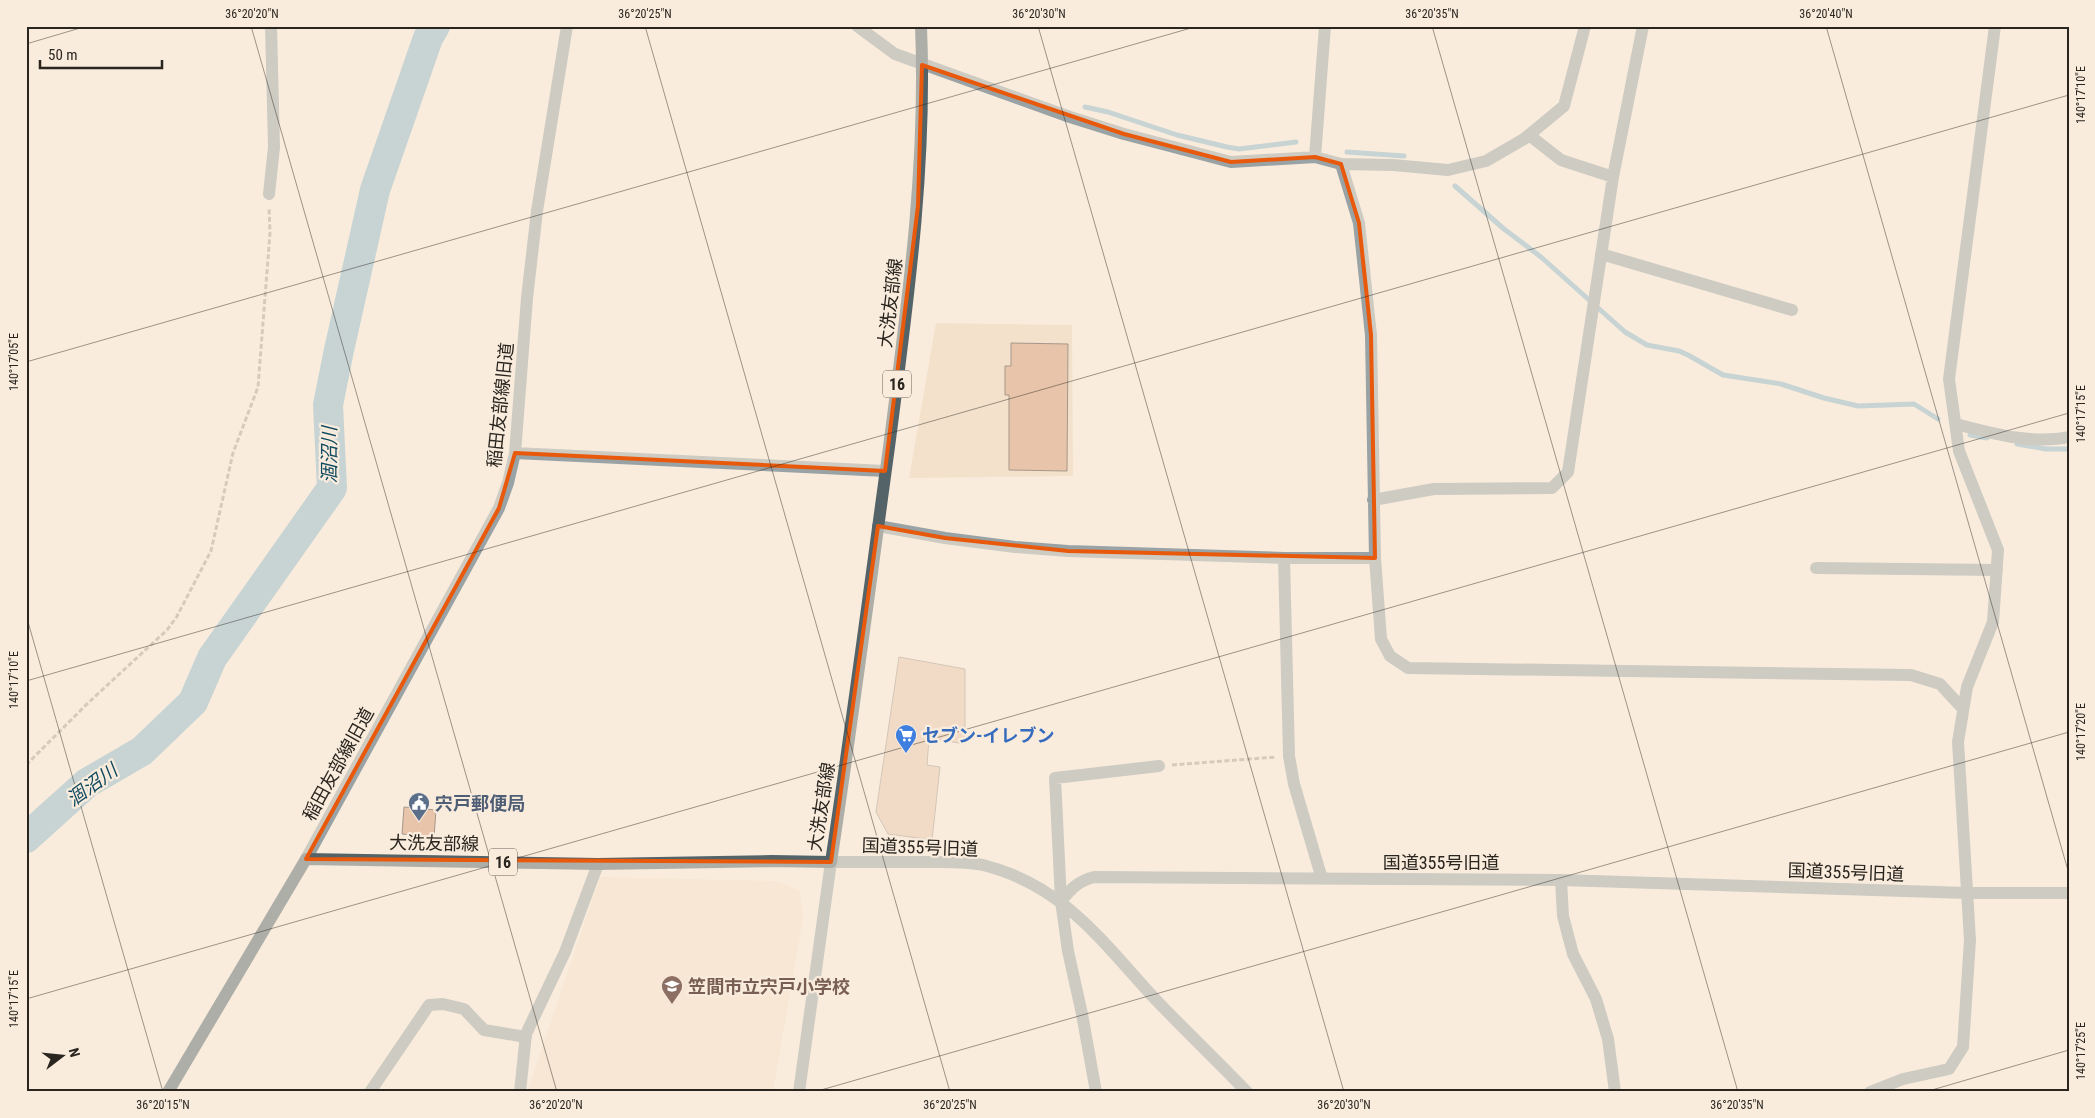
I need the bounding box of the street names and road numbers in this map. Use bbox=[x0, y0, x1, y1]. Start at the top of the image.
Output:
street label: 大洗友部線 bbox=[874, 257, 906, 349]
street label: 稲田友部線旧道 bbox=[483, 341, 517, 469]
road number: 16 bbox=[883, 370, 911, 398]
street label: 稲田友部線旧道 bbox=[298, 704, 378, 824]
street label: 大洗友部線 bbox=[804, 761, 838, 853]
street label: 大洗友部線 bbox=[389, 832, 479, 854]
street label: 国道355号旧道 bbox=[861, 834, 979, 860]
road number: 16 bbox=[489, 849, 517, 876]
street label: 国道355号旧道 bbox=[1383, 852, 1499, 873]
street label: 国道355号旧道 bbox=[1787, 859, 1905, 885]

